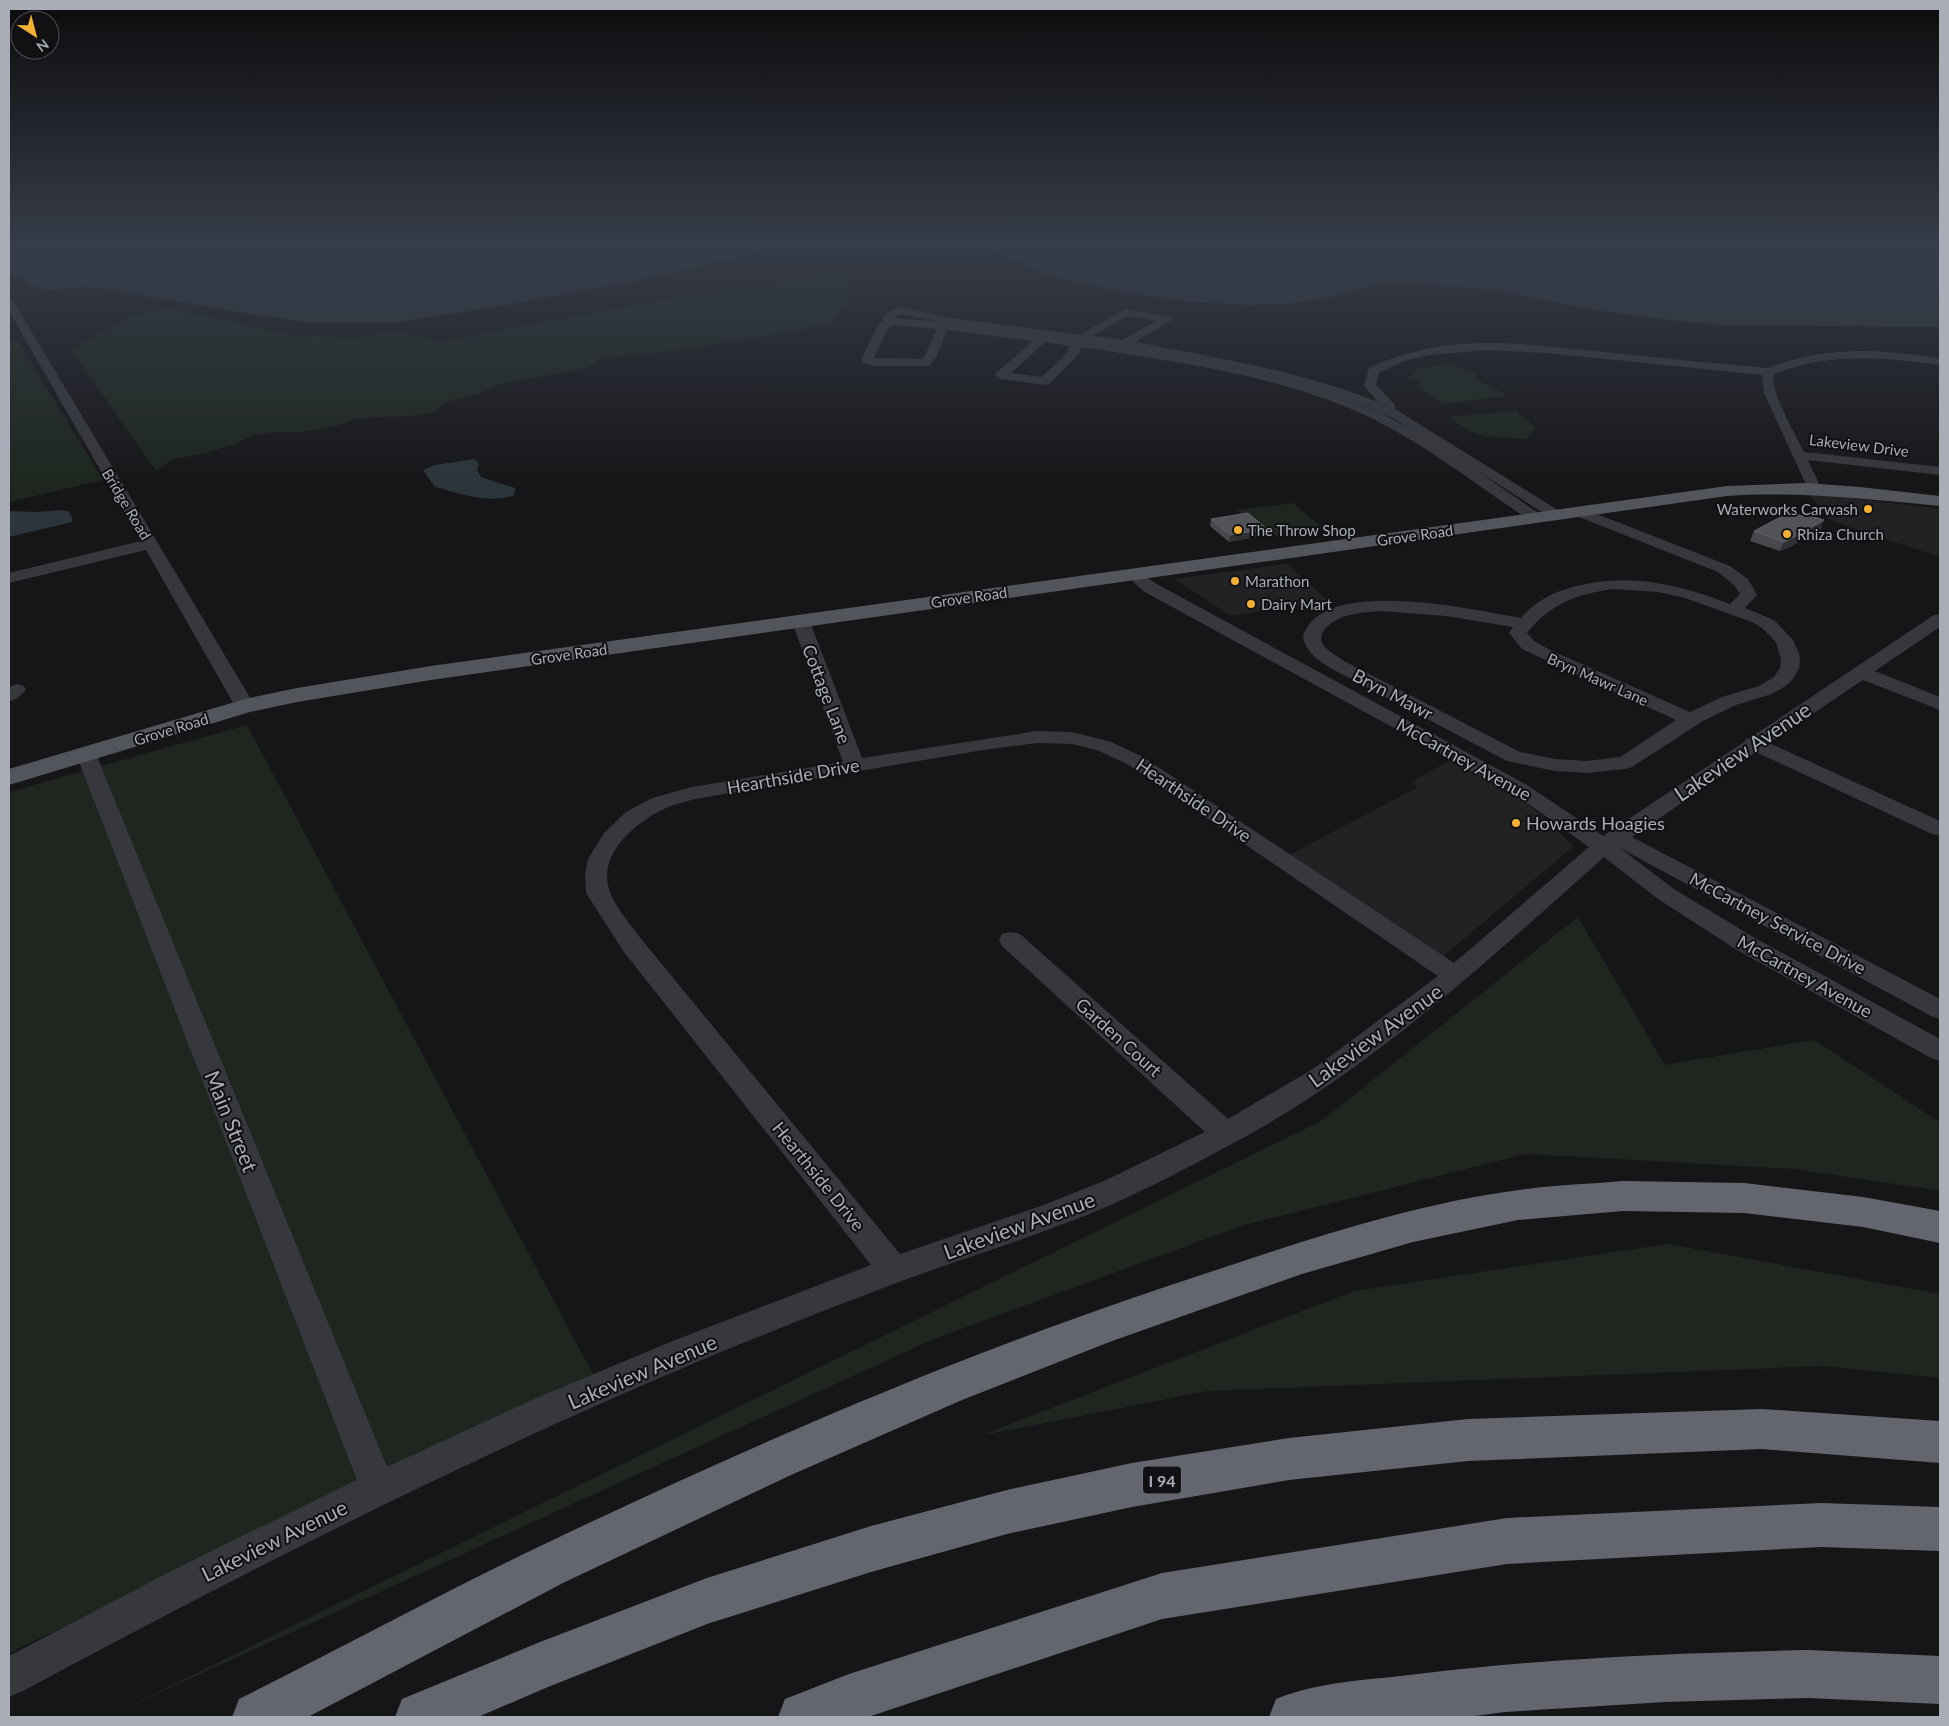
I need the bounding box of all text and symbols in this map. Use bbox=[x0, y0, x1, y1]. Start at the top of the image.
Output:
north arrow bbox=[10, 10, 60, 60]
text: N bbox=[34, 36, 52, 56]
street label: Lakeview Drive bbox=[1808, 430, 1910, 460]
street label: Bridge Road bbox=[99, 465, 155, 543]
place label: Waterworks Carwash bbox=[1717, 500, 1858, 518]
marker: Waterworks Carwash bbox=[1862, 503, 1874, 515]
place label: The Throw Shop bbox=[1248, 521, 1356, 539]
street label: Grove Road bbox=[1376, 521, 1454, 549]
marker: The Throw Shop bbox=[1232, 524, 1244, 536]
place label: Rhiza Church bbox=[1797, 525, 1884, 543]
marker: Rhiza Church bbox=[1781, 528, 1793, 540]
place label: Marathon bbox=[1245, 572, 1309, 590]
marker: Marathon bbox=[1229, 575, 1241, 587]
street label: Grove Road bbox=[930, 583, 1008, 611]
place label: Dairy Mart bbox=[1261, 595, 1333, 613]
marker: Dairy Mart bbox=[1245, 598, 1257, 610]
street label: Grove Road bbox=[530, 640, 608, 668]
street label: Cottage Lane bbox=[798, 641, 856, 747]
street label: Bryn Mawr Lane bbox=[1545, 649, 1651, 709]
street label: Bryn Mawr bbox=[1349, 664, 1437, 725]
street label: Lakeview Avenue bbox=[1669, 696, 1815, 806]
street label: Grove Road bbox=[132, 709, 210, 749]
street label: McCartney Avenue bbox=[1393, 713, 1535, 805]
street label: Hearthside Drive bbox=[1132, 753, 1256, 847]
street label: Hearthside Drive bbox=[725, 754, 861, 798]
place label: Howards Hoagies bbox=[1526, 812, 1665, 834]
marker: Howards Hoagies bbox=[1510, 817, 1522, 829]
street label: McCartney Service Drive bbox=[1686, 867, 1870, 979]
street label: McCartney Avenue bbox=[1734, 930, 1876, 1022]
street label: Lakeview Avenue bbox=[1303, 978, 1447, 1092]
street label: Garden Court bbox=[1072, 993, 1167, 1082]
street label: Main Street bbox=[200, 1067, 264, 1176]
street label: Hearthside Drive bbox=[768, 1117, 870, 1235]
street label: Lakeview Avenue bbox=[940, 1186, 1098, 1264]
street label: Lakeview Avenue bbox=[564, 1328, 720, 1414]
road number: I 94 bbox=[1143, 1466, 1181, 1494]
street label: Lakeview Avenue bbox=[197, 1494, 351, 1586]

